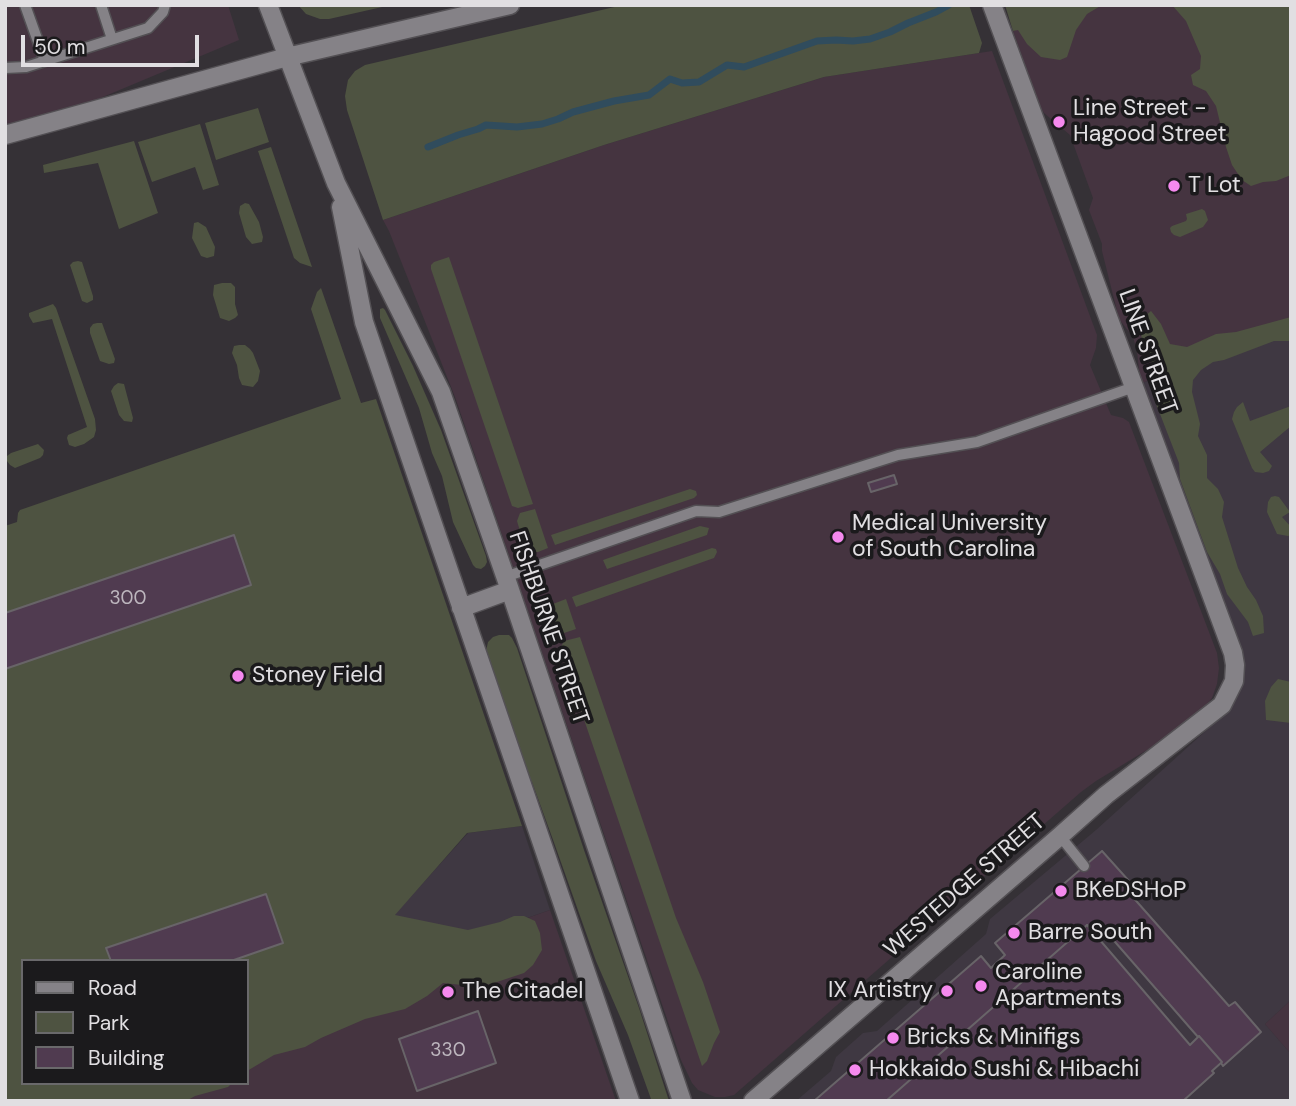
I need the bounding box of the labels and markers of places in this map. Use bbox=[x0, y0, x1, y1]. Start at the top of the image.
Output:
place label: Line Street - Hagood Street bbox=[1073, 95, 1227, 149]
marker: Line Street - Hagood Street bbox=[1051, 114, 1067, 130]
place label: T Lot bbox=[1188, 172, 1241, 200]
marker: T Lot bbox=[1166, 178, 1182, 194]
place label: Medical University of South Carolina bbox=[852, 510, 1047, 564]
marker: Medical University of South Carolina bbox=[830, 529, 846, 545]
place label: Stoney Field bbox=[252, 662, 383, 690]
marker: Stoney Field bbox=[230, 668, 246, 684]
place label: BKeDSHoP bbox=[1075, 877, 1186, 905]
marker: BKeDSHoP bbox=[1053, 883, 1069, 899]
place label: Barre South bbox=[1028, 919, 1153, 947]
marker: Barre South bbox=[1006, 925, 1022, 941]
place label: Caroline Apartments bbox=[995, 959, 1122, 1013]
place label: IX Artistry bbox=[828, 977, 933, 1005]
place label: The Citadel bbox=[462, 978, 583, 1006]
marker: Caroline Apartments bbox=[973, 978, 989, 994]
marker: IX Artistry bbox=[939, 983, 955, 999]
marker: The Citadel bbox=[440, 984, 456, 1000]
place label: Bricks & Minifigs bbox=[907, 1024, 1081, 1052]
marker: Bricks & Minifigs bbox=[885, 1030, 901, 1046]
place label: Hokkaido Sushi & Hibachi bbox=[869, 1056, 1140, 1084]
marker: Hokkaido Sushi & Hibachi bbox=[847, 1062, 863, 1078]

